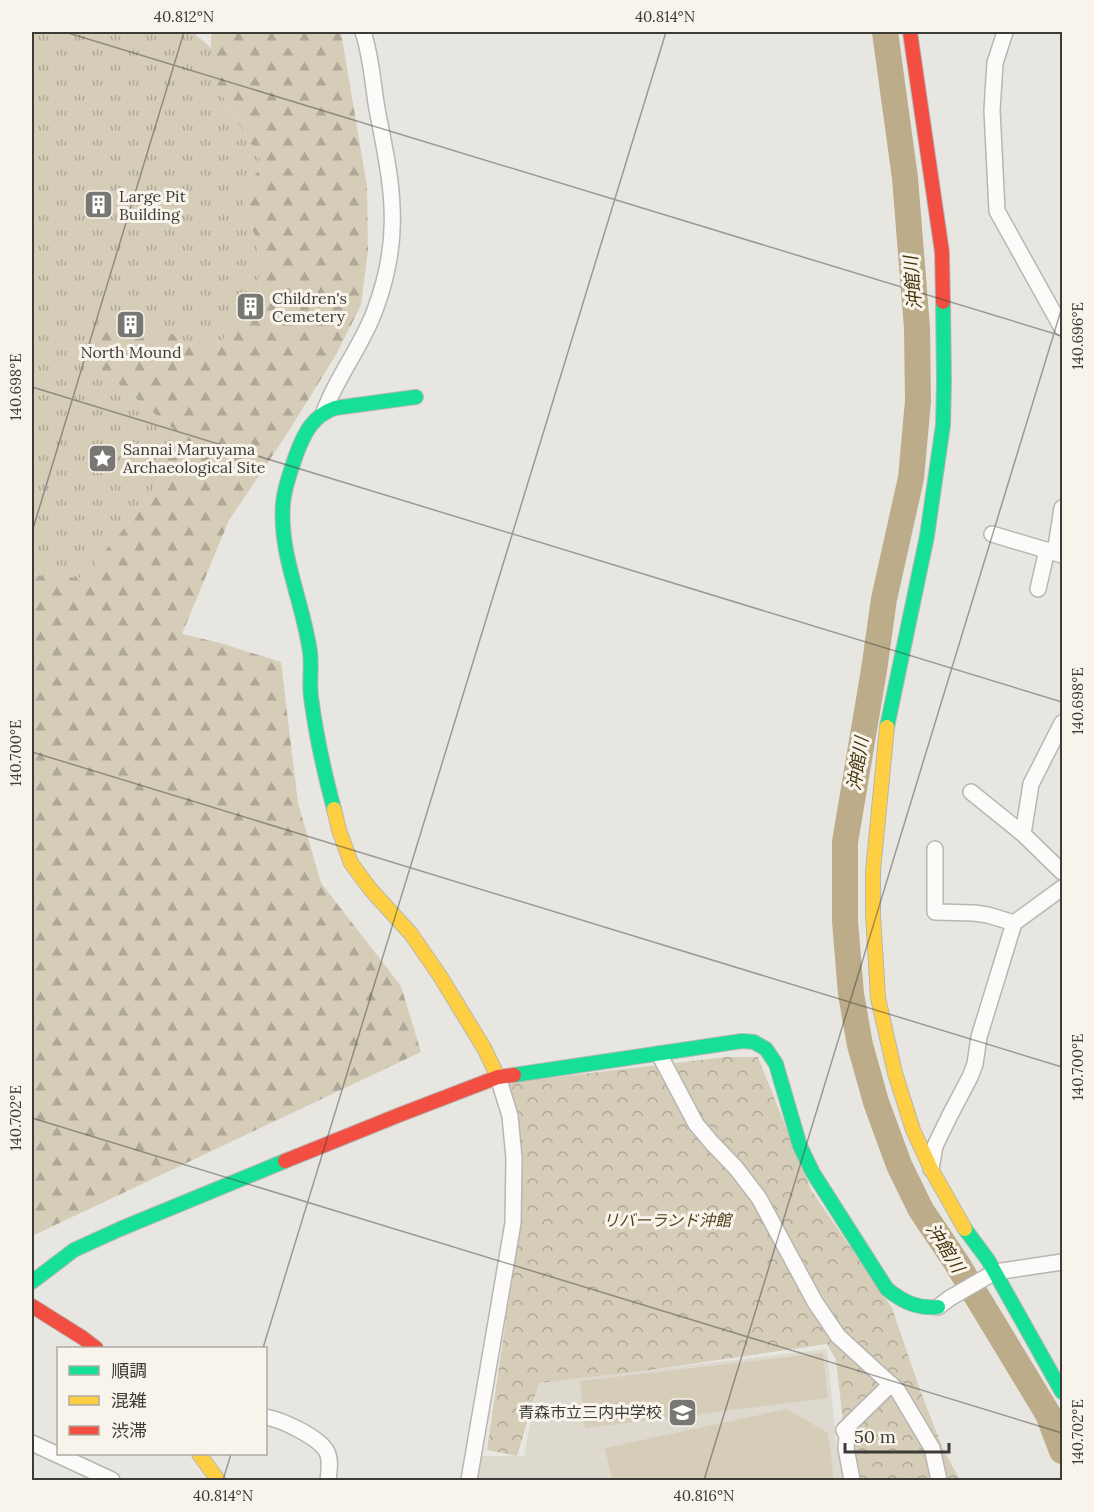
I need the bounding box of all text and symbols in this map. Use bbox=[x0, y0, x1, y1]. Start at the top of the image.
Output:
text: 40.812°N bbox=[154, 7, 214, 26]
text: 40.814°N bbox=[635, 7, 695, 26]
place label: Large Pit Building bbox=[119, 186, 187, 224]
building icon: Large Pit Building bbox=[82, 189, 114, 221]
water label: 沖館川 bbox=[899, 253, 926, 311]
place label: Children's Cemetery bbox=[272, 288, 347, 326]
building icon: Children's Cemetery bbox=[235, 291, 267, 323]
text: 140.696°E bbox=[1068, 302, 1087, 370]
building icon: North Mound bbox=[115, 308, 147, 340]
place label: North Mound bbox=[80, 342, 182, 362]
text: 140.698°E bbox=[6, 353, 25, 421]
place label: Sannai Maruyama Archaeological Site bbox=[122, 439, 266, 477]
place icon: Sannai Maruyama Archaeological Site bbox=[86, 442, 118, 474]
text: 140.698°E bbox=[1068, 667, 1087, 735]
text: 140.700°E bbox=[6, 720, 25, 786]
water label: 沖館川 bbox=[842, 733, 873, 792]
text: 140.700°E bbox=[1068, 1034, 1087, 1100]
text: 140.702°E bbox=[6, 1085, 25, 1151]
park label: リバーランド沖館 bbox=[603, 1210, 734, 1230]
water label: 沖館川 bbox=[921, 1219, 971, 1278]
legend bbox=[57, 1347, 267, 1455]
text: 順調 bbox=[111, 1359, 147, 1382]
text: 混雑 bbox=[111, 1389, 147, 1412]
school or university icon: 青森市立三内中学校 bbox=[667, 1396, 699, 1428]
text: 140.702°E bbox=[1068, 1399, 1087, 1465]
place label: 青森市立三内中学校 bbox=[518, 1402, 662, 1422]
scale bar bbox=[845, 1416, 948, 1454]
text: 渋滞 bbox=[111, 1419, 147, 1442]
text: 50 m bbox=[854, 1425, 896, 1448]
text: 40.814°N bbox=[193, 1486, 253, 1505]
text: 40.816°N bbox=[674, 1486, 734, 1505]

